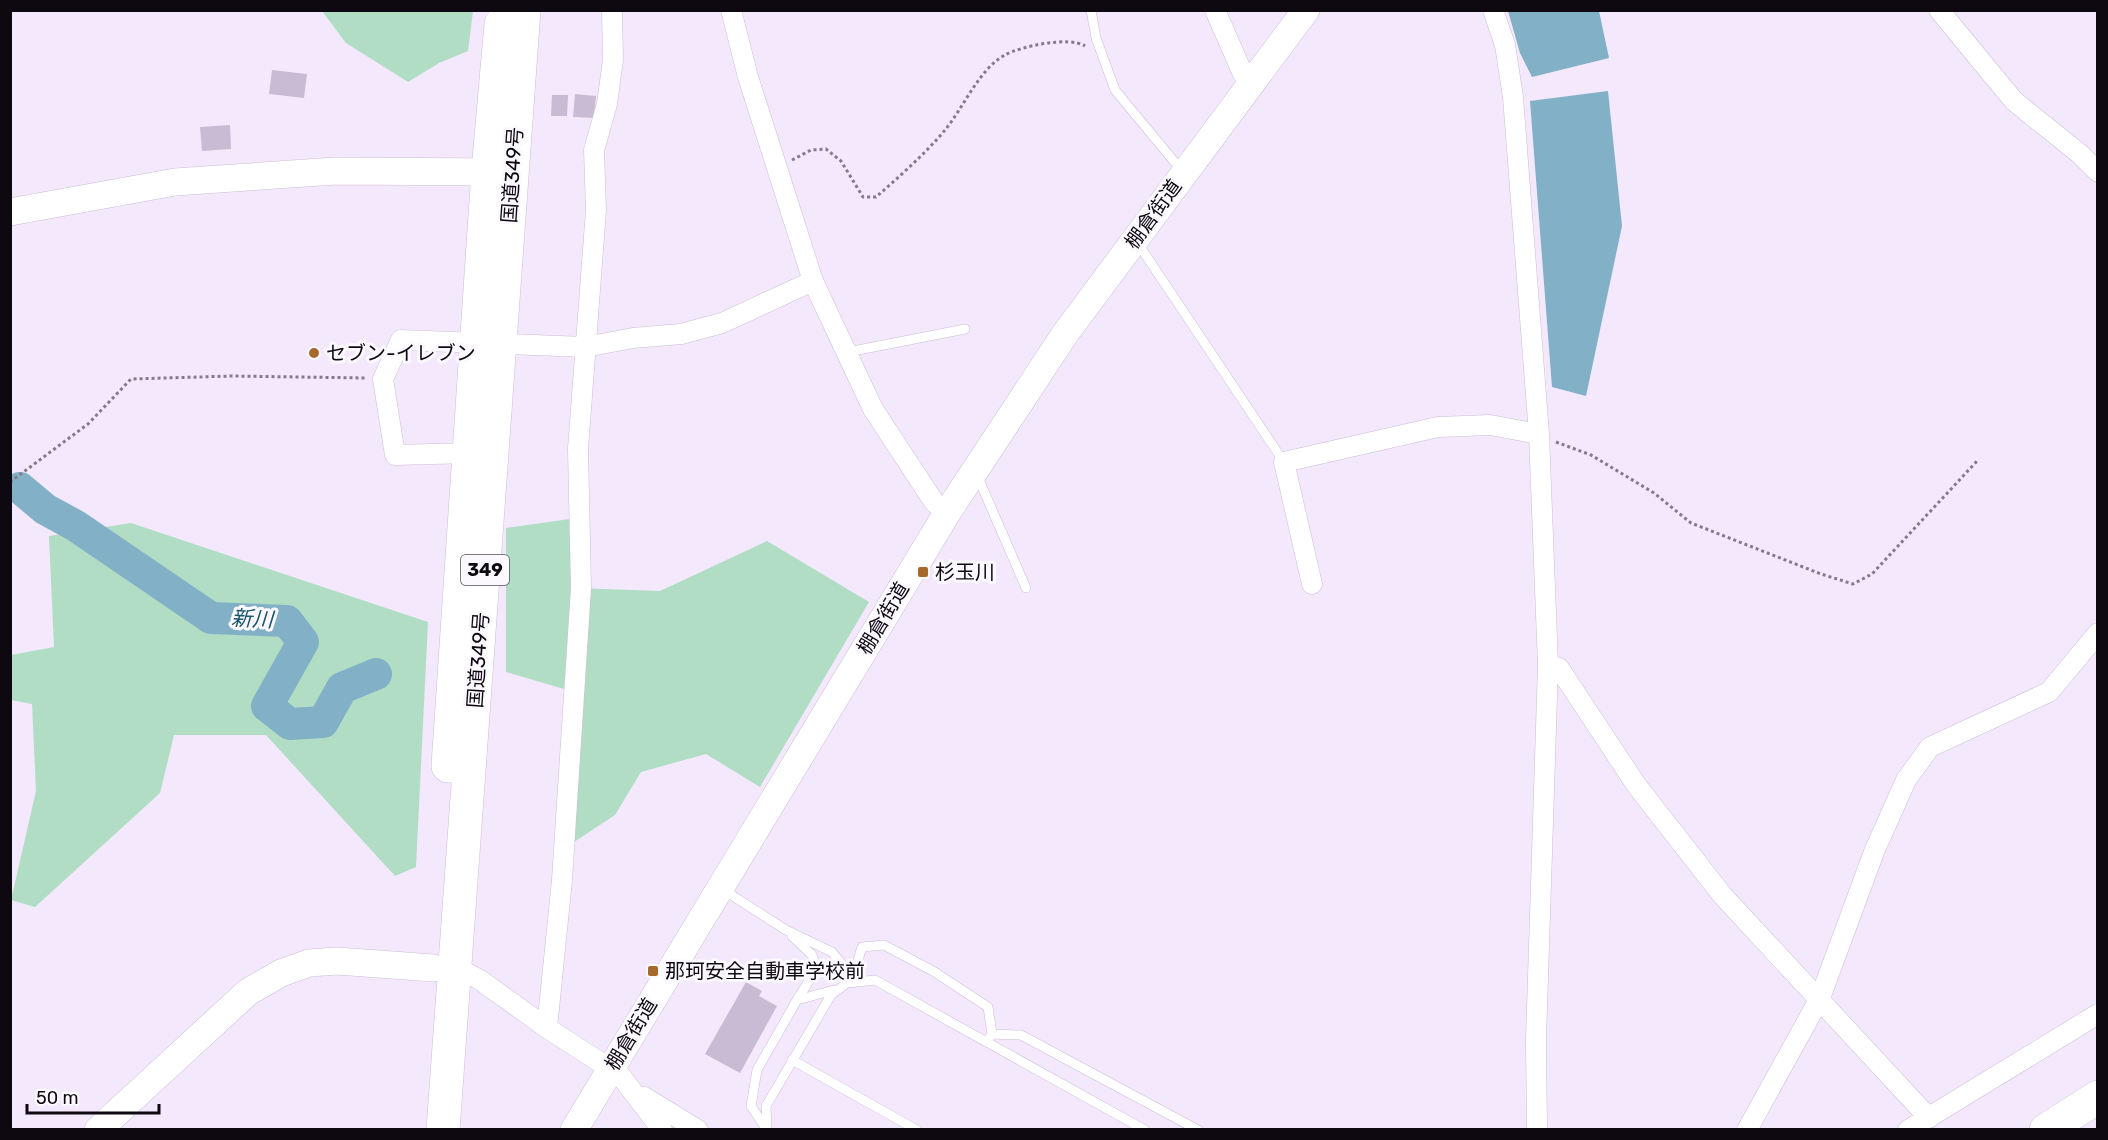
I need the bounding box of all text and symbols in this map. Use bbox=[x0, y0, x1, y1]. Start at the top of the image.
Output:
street label: 国道349号 bbox=[497, 126, 527, 224]
street label: 棚倉街道 bbox=[1120, 175, 1186, 253]
place label: セブン-イレブン bbox=[326, 341, 476, 365]
marker: セブン-イレブン bbox=[307, 346, 321, 360]
road number: 349 bbox=[461, 555, 509, 585]
place label: 杉玉川 bbox=[935, 560, 995, 584]
marker: 杉玉川 bbox=[916, 565, 930, 579]
street label: 棚倉街道 bbox=[852, 578, 914, 658]
water label: 新川 bbox=[230, 605, 276, 632]
street label: 国道349号 bbox=[463, 611, 493, 709]
place label: 那珂安全自動車学校前 bbox=[665, 959, 865, 983]
marker: 那珂安全自動車学校前 bbox=[646, 964, 660, 978]
street label: 棚倉街道 bbox=[600, 994, 662, 1074]
scale bar bbox=[27, 1077, 159, 1115]
text: 50 m bbox=[36, 1087, 79, 1109]

